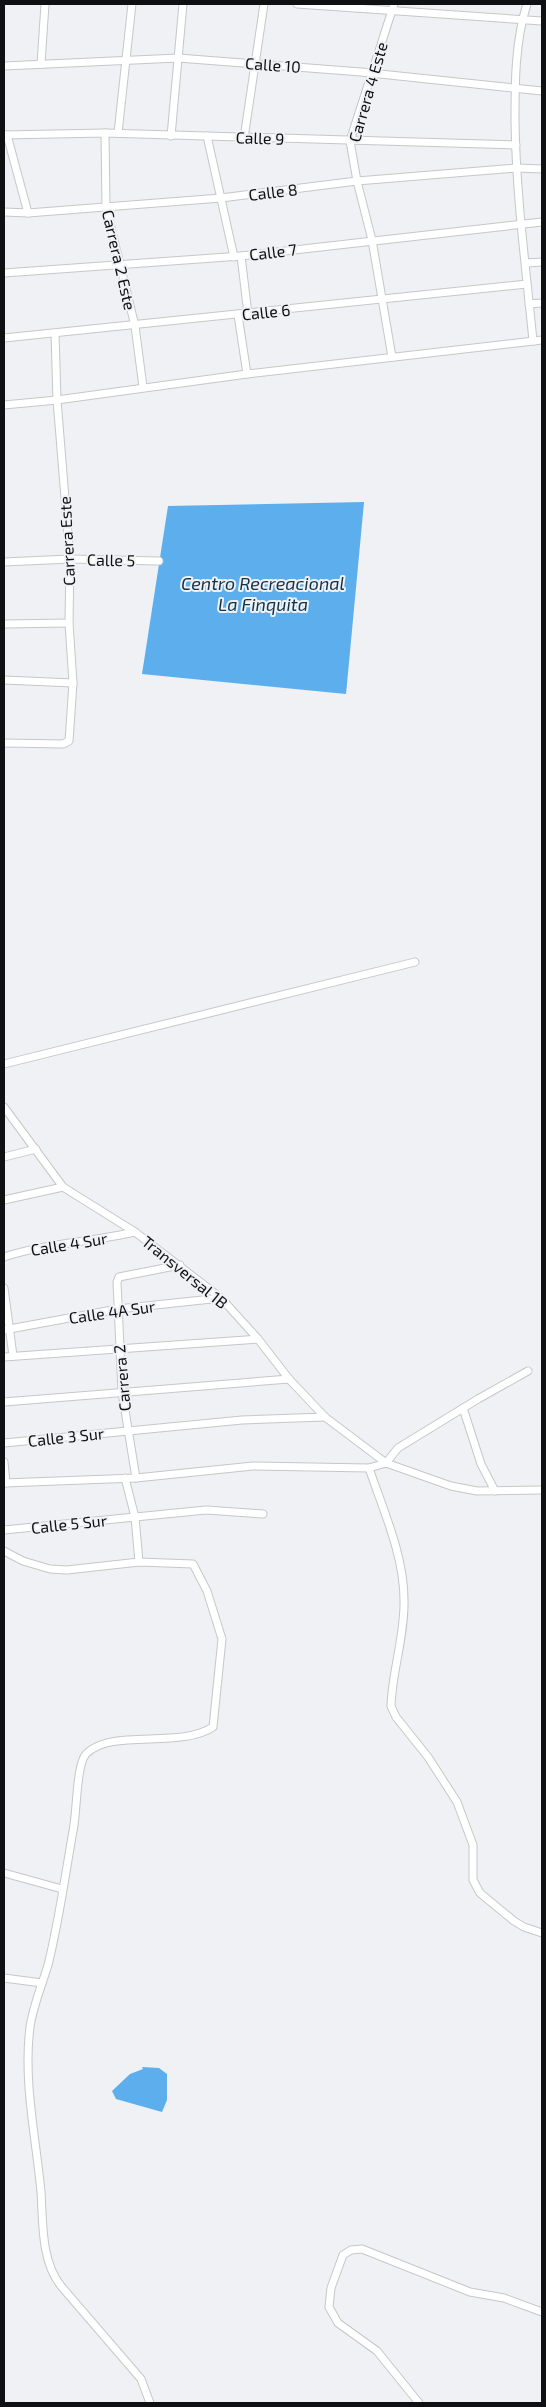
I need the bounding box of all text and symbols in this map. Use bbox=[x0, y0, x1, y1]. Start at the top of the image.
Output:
street label: Carrera 4 Este bbox=[344, 40, 391, 144]
street label: Calle 10 bbox=[245, 53, 301, 76]
street label: Calle 9 bbox=[235, 127, 285, 148]
street label: Calle 8 bbox=[247, 179, 299, 204]
street label: Carrera 2 Este bbox=[99, 208, 140, 312]
street label: Calle 7 bbox=[248, 239, 298, 264]
street label: Calle 6 bbox=[241, 300, 291, 323]
street label: Carrera Este bbox=[55, 496, 78, 586]
street label: Calle 5 bbox=[87, 550, 135, 569]
water label: Centro Recreacional La Finquita bbox=[181, 572, 345, 615]
street label: Calle 4 Sur bbox=[29, 1228, 109, 1259]
street label: Transversal 1B bbox=[139, 1231, 232, 1312]
street label: Calle 4A Sur bbox=[68, 1296, 157, 1327]
street label: Carrera 2 bbox=[109, 1344, 134, 1412]
street label: Calle 3 Sur bbox=[27, 1423, 106, 1450]
street label: Calle 5 Sur bbox=[30, 1510, 108, 1537]

